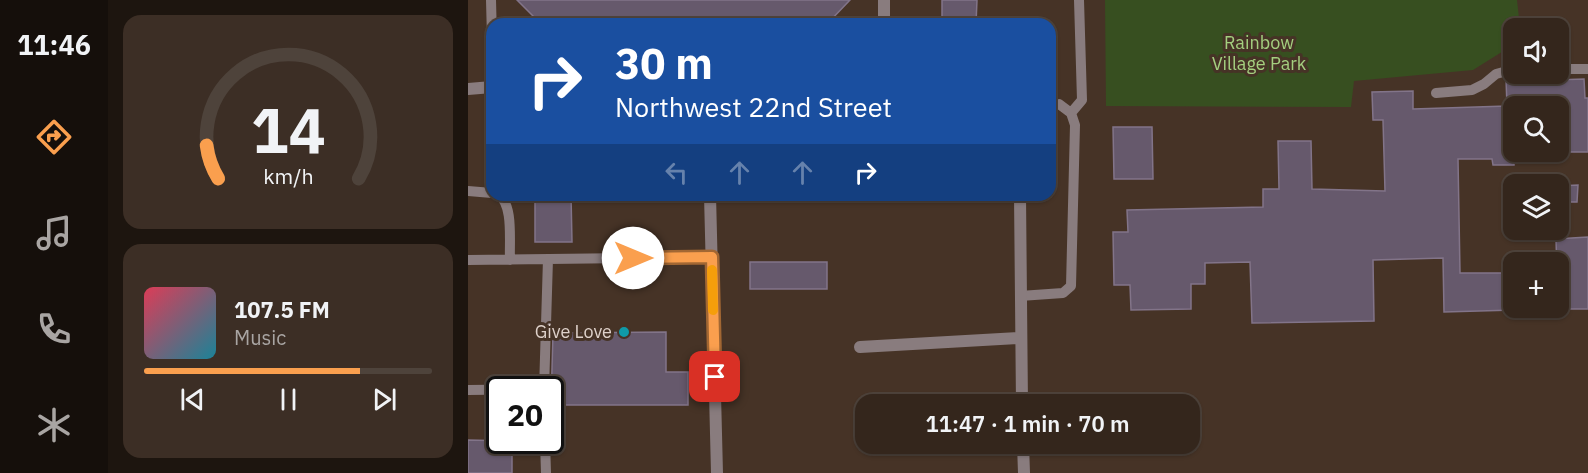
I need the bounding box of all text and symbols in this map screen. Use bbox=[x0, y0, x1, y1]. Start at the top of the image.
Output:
map controls bbox=[1503, 18, 1569, 318]
button: sound bbox=[1503, 18, 1569, 84]
text: 11:46 bbox=[17, 27, 91, 62]
park label: Rainbow Village Park bbox=[1212, 31, 1307, 75]
text: 30 m bbox=[615, 36, 713, 91]
icon: right bbox=[516, 42, 594, 120]
text: 14 bbox=[251, 89, 325, 170]
text: Northwest 22nd Street bbox=[615, 89, 892, 124]
button: search bbox=[1503, 96, 1569, 162]
icon: directions bbox=[33, 116, 75, 158]
icon: left bbox=[660, 156, 693, 189]
icon: ahead bbox=[723, 156, 756, 189]
icon: ahead bbox=[786, 156, 819, 189]
icon: right bbox=[849, 156, 882, 189]
text: km/h bbox=[263, 162, 313, 190]
button: layers bbox=[1503, 174, 1569, 240]
icon: music bbox=[33, 212, 75, 254]
position arrow bbox=[601, 226, 665, 290]
button: + bbox=[1503, 252, 1569, 318]
text: 107.5 FM bbox=[234, 295, 330, 324]
icon: phone bbox=[33, 308, 75, 350]
place label: Give Love bbox=[535, 320, 612, 343]
text: Music bbox=[234, 324, 286, 351]
marker: Give Love bbox=[617, 325, 631, 339]
pin bbox=[689, 351, 740, 402]
icon: arrive bbox=[698, 360, 731, 393]
speed limit sign: 20 bbox=[486, 376, 564, 454]
icon: previous bbox=[176, 383, 209, 416]
icon: pause bbox=[272, 383, 305, 416]
icon: next bbox=[368, 383, 401, 416]
icon: climate bbox=[33, 404, 75, 446]
text: 11:47 · 1 min · 70 m bbox=[926, 409, 1130, 438]

